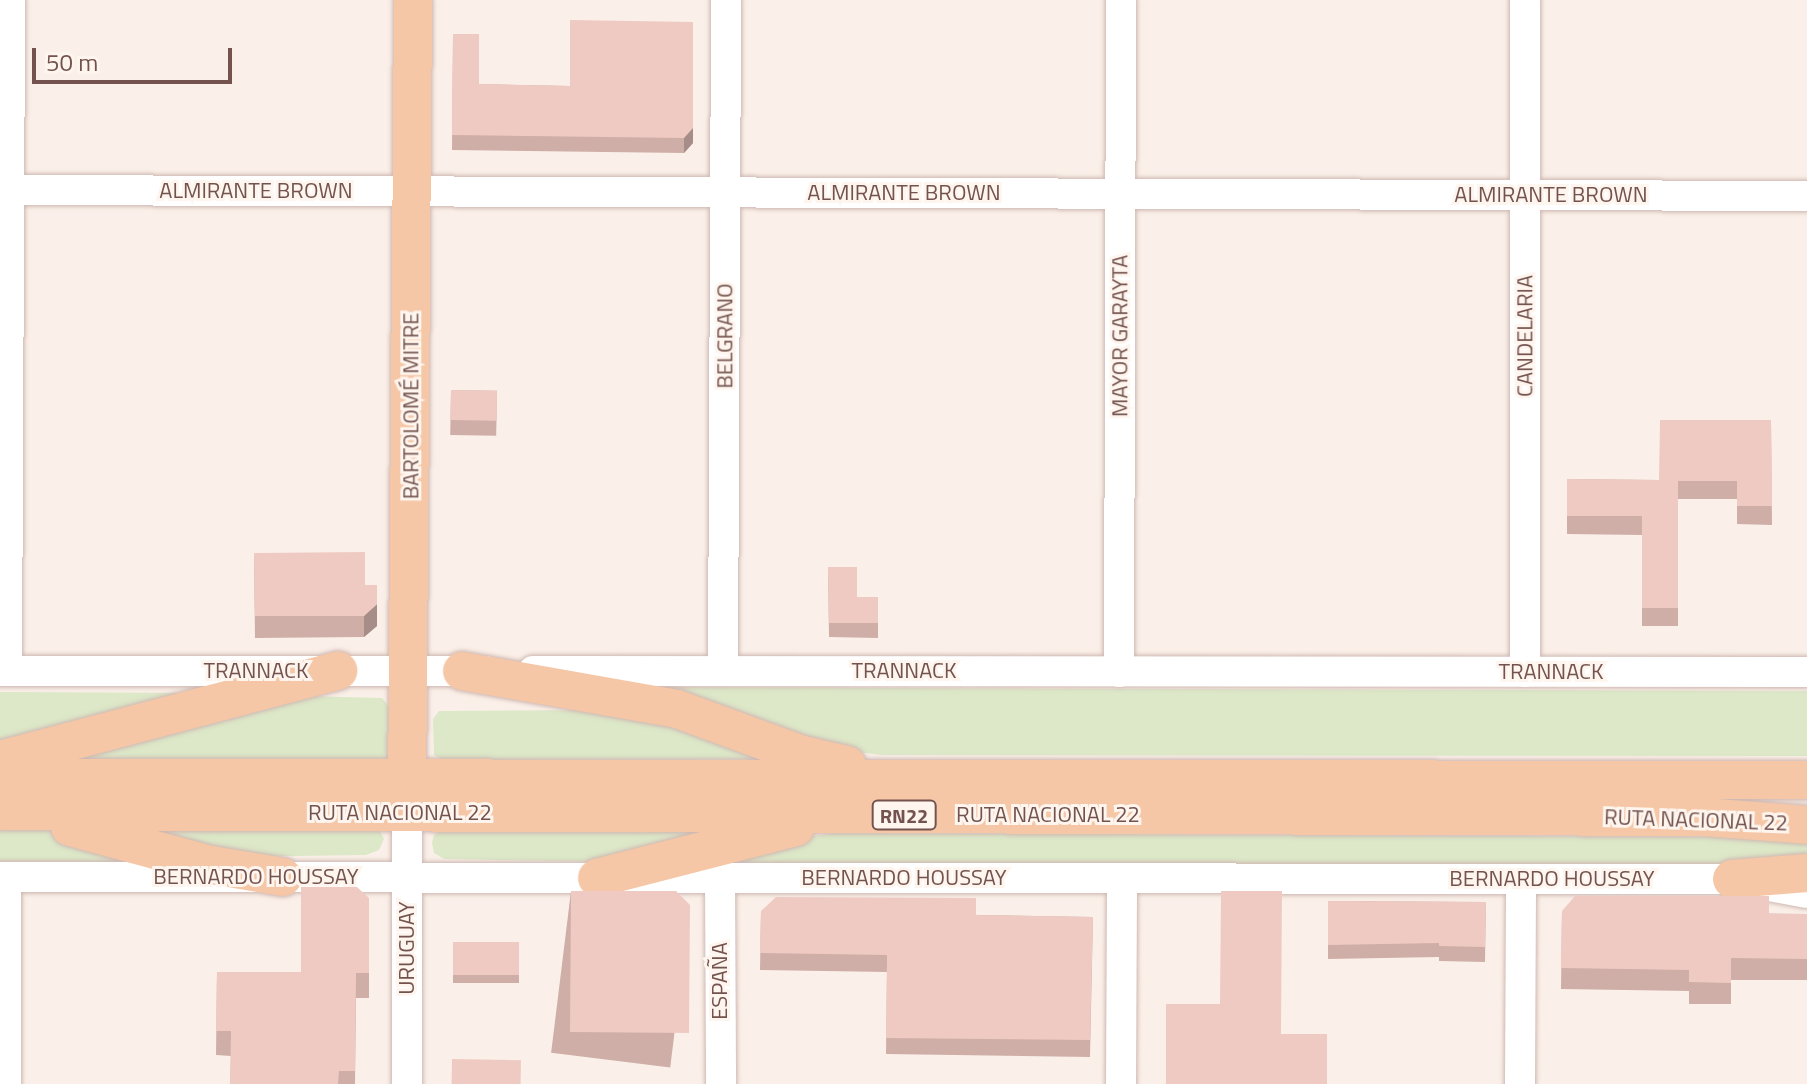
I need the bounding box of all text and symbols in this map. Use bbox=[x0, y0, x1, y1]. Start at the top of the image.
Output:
scale bar bbox=[36, 32, 236, 82]
text: 50 m bbox=[46, 44, 98, 80]
street label: ALMIRANTE BROWN bbox=[159, 178, 353, 204]
street label: ALMIRANTE BROWN bbox=[807, 180, 1001, 206]
street label: ALMIRANTE BROWN bbox=[1454, 182, 1648, 208]
street label: MAYOR GARAYTA bbox=[1107, 255, 1133, 417]
street label: CANDELARIA bbox=[1512, 275, 1538, 397]
street label: BELGRANO bbox=[712, 283, 738, 389]
street label: BARTOLOMÉ MITRE bbox=[398, 313, 424, 499]
street label: TRANNACK bbox=[203, 658, 309, 684]
street label: TRANNACK bbox=[851, 658, 957, 684]
street label: TRANNACK bbox=[1498, 659, 1604, 685]
road number: RN22 bbox=[870, 799, 938, 831]
street label: RUTA NACIONAL 22 bbox=[308, 800, 492, 826]
street label: RUTA NACIONAL 22 bbox=[956, 802, 1140, 828]
street label: RUTA NACIONAL 22 bbox=[1604, 804, 1788, 836]
street label: BERNARDO HOUSSAY bbox=[153, 864, 359, 890]
street label: BERNARDO HOUSSAY bbox=[801, 865, 1007, 891]
street label: BERNARDO HOUSSAY bbox=[1449, 866, 1655, 892]
street label: URUGUAY bbox=[394, 901, 420, 995]
street label: ESPAÑA bbox=[707, 942, 733, 1020]

